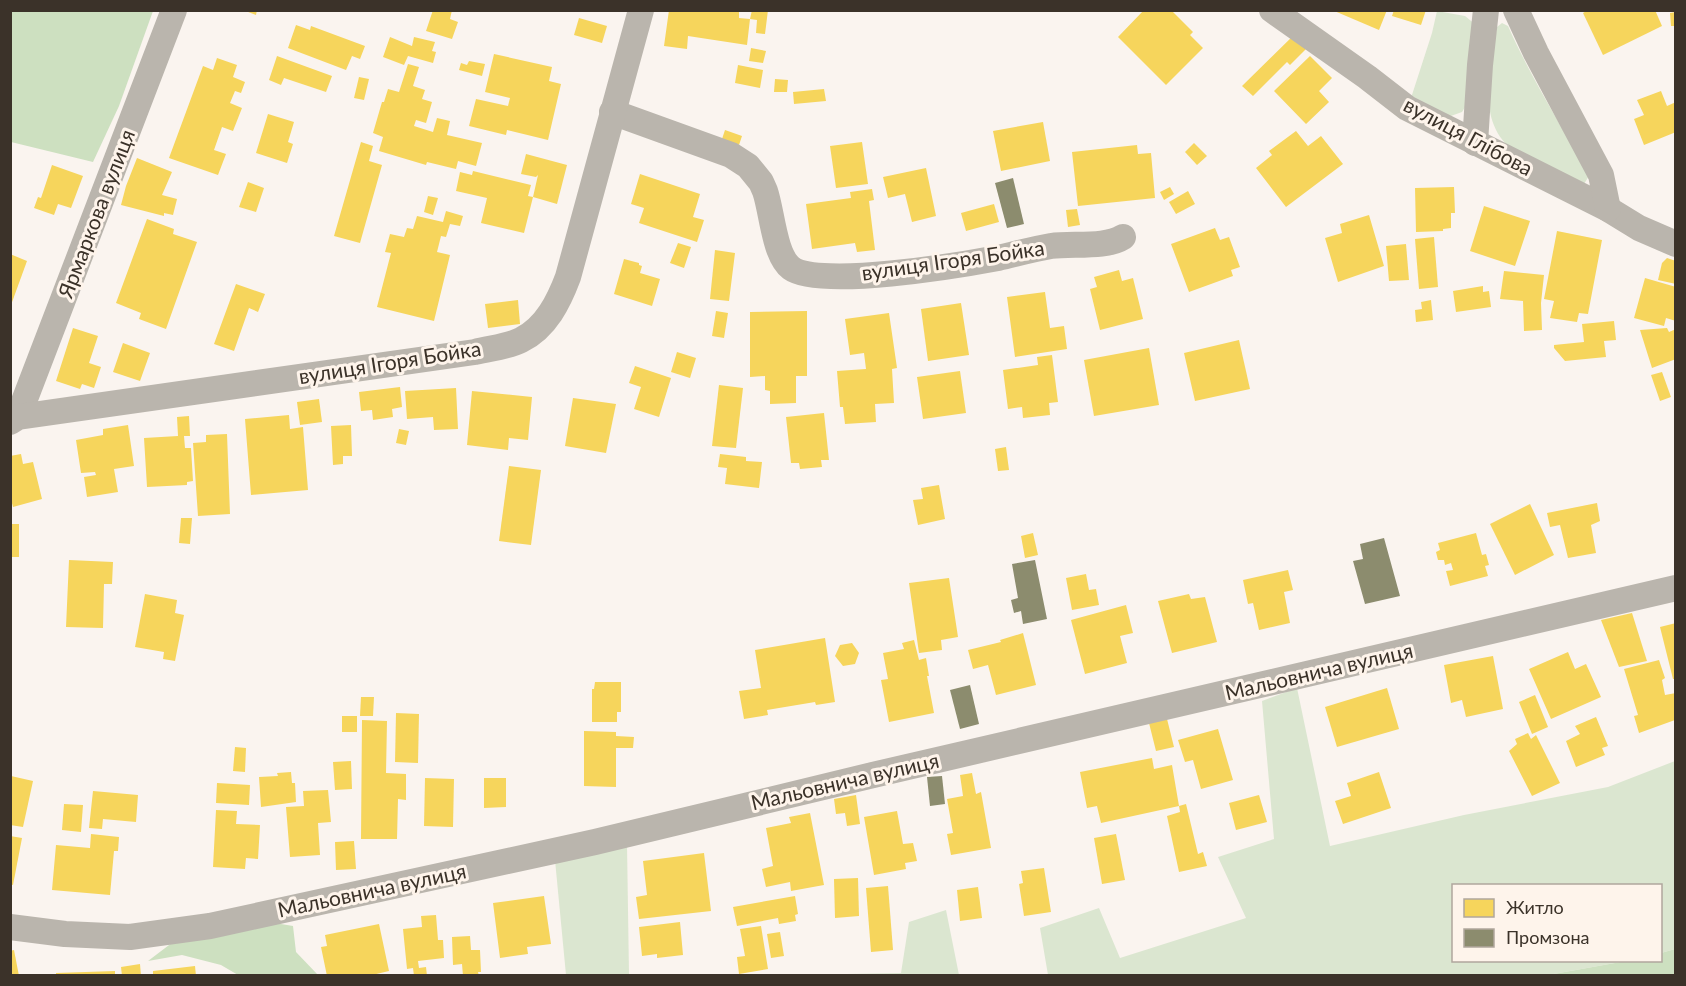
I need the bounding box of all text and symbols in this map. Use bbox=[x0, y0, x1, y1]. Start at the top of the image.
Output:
street label: вулиця Глібова bbox=[1400, 91, 1537, 180]
street label: Ярмаркова вулиця bbox=[52, 126, 139, 302]
street label: вулиця Ігоря Бойка bbox=[860, 234, 1046, 285]
street label: вулиця Ігоря Бойка bbox=[297, 335, 483, 388]
street label: Мальовнича вулиця bbox=[1222, 637, 1415, 704]
street label: Мальовнича вулиця bbox=[748, 747, 941, 814]
street label: Мальовнича вулиця bbox=[275, 857, 468, 922]
legend bbox=[1452, 884, 1662, 962]
text: Житло bbox=[1506, 896, 1564, 918]
text: Промзона bbox=[1506, 926, 1589, 948]

